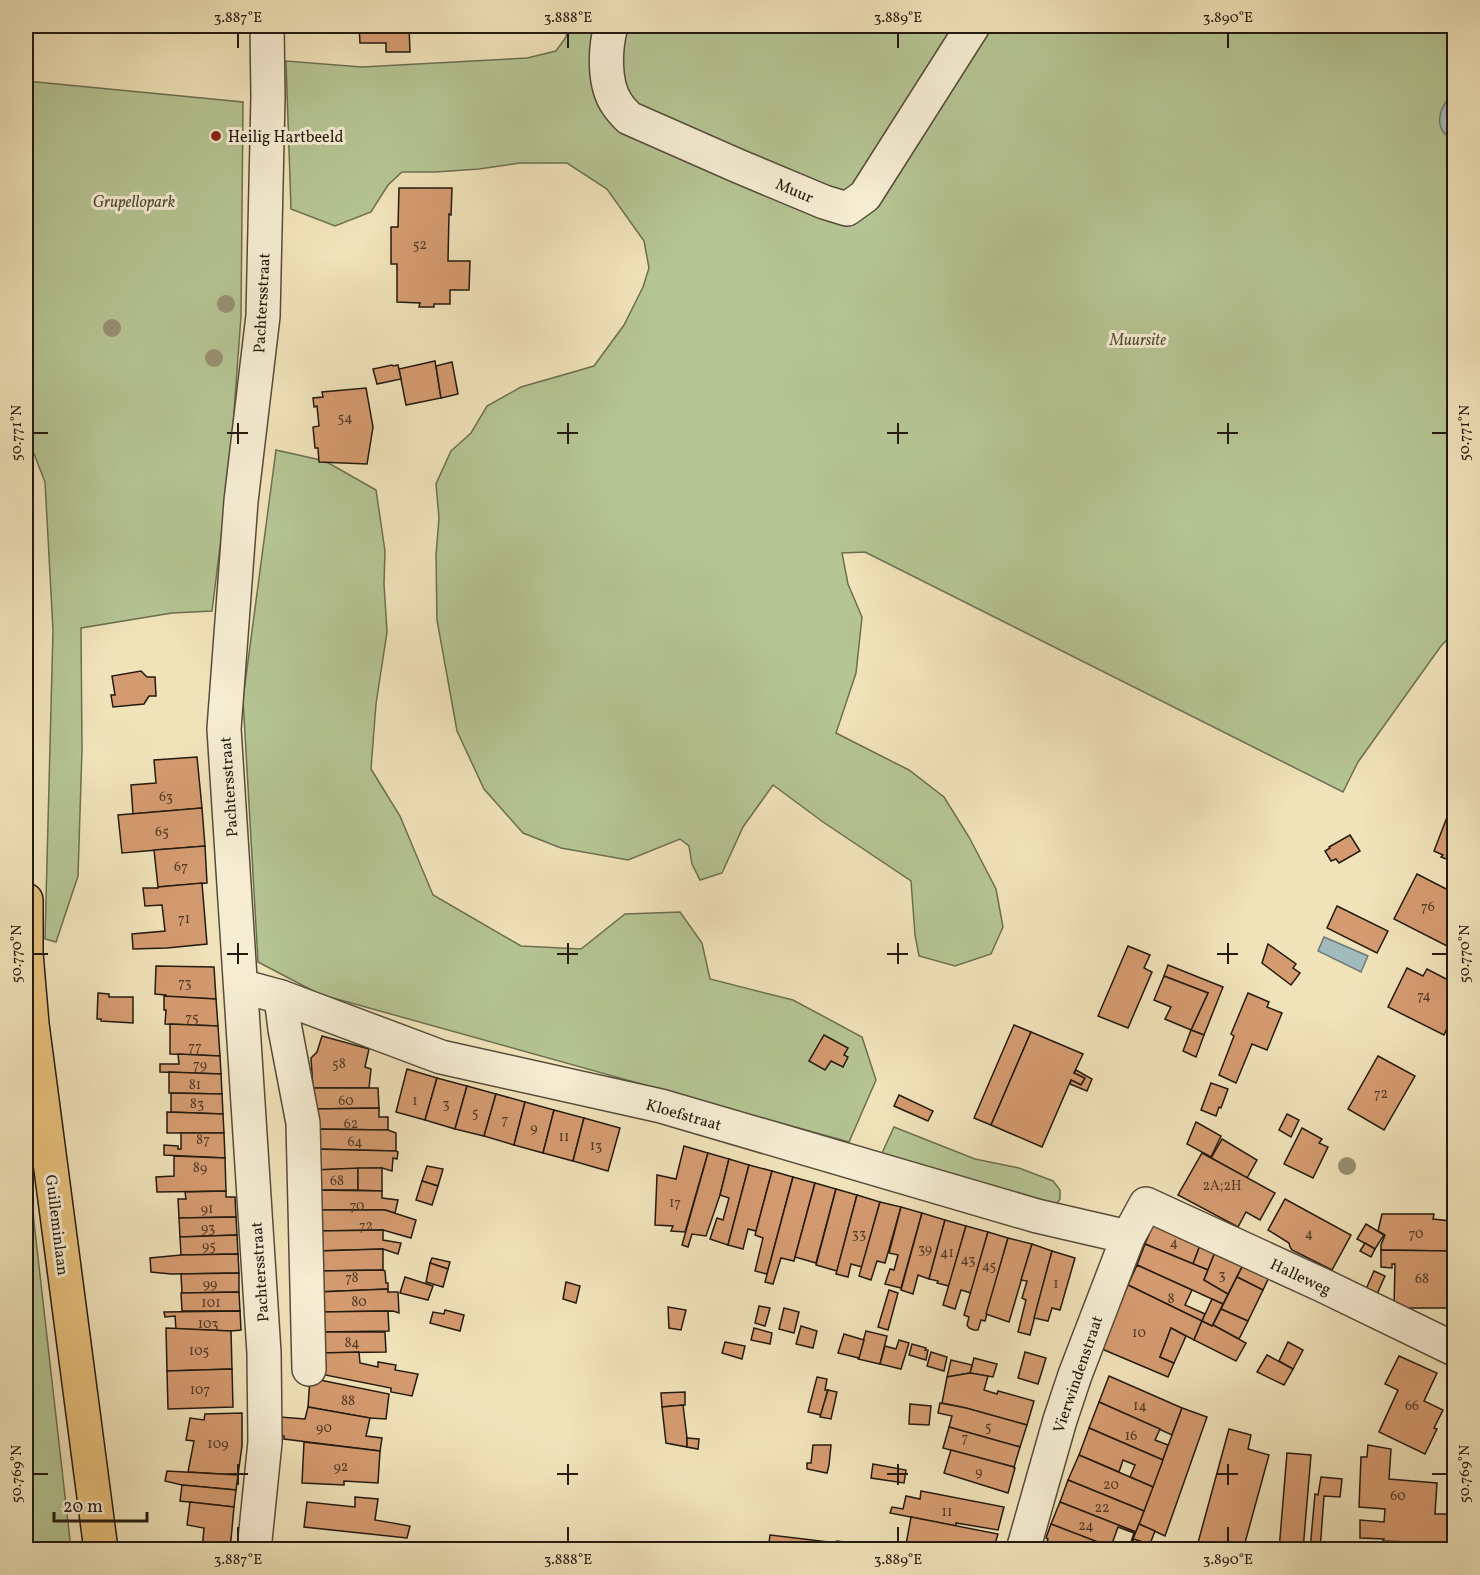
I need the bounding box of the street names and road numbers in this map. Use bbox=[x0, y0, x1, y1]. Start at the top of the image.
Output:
street label: Muur bbox=[772, 174, 817, 210]
street label: Pachtersstraat bbox=[249, 252, 277, 354]
street label: Pachtersstraat bbox=[215, 736, 244, 838]
street label: Kloefstraat bbox=[643, 1095, 724, 1137]
street label: Guilleminlaan bbox=[39, 1174, 73, 1277]
street label: Pachtersstraat bbox=[246, 1221, 275, 1323]
street label: Halleweg bbox=[1266, 1254, 1334, 1302]
street label: Vierwindenstraat bbox=[1049, 1313, 1109, 1436]

